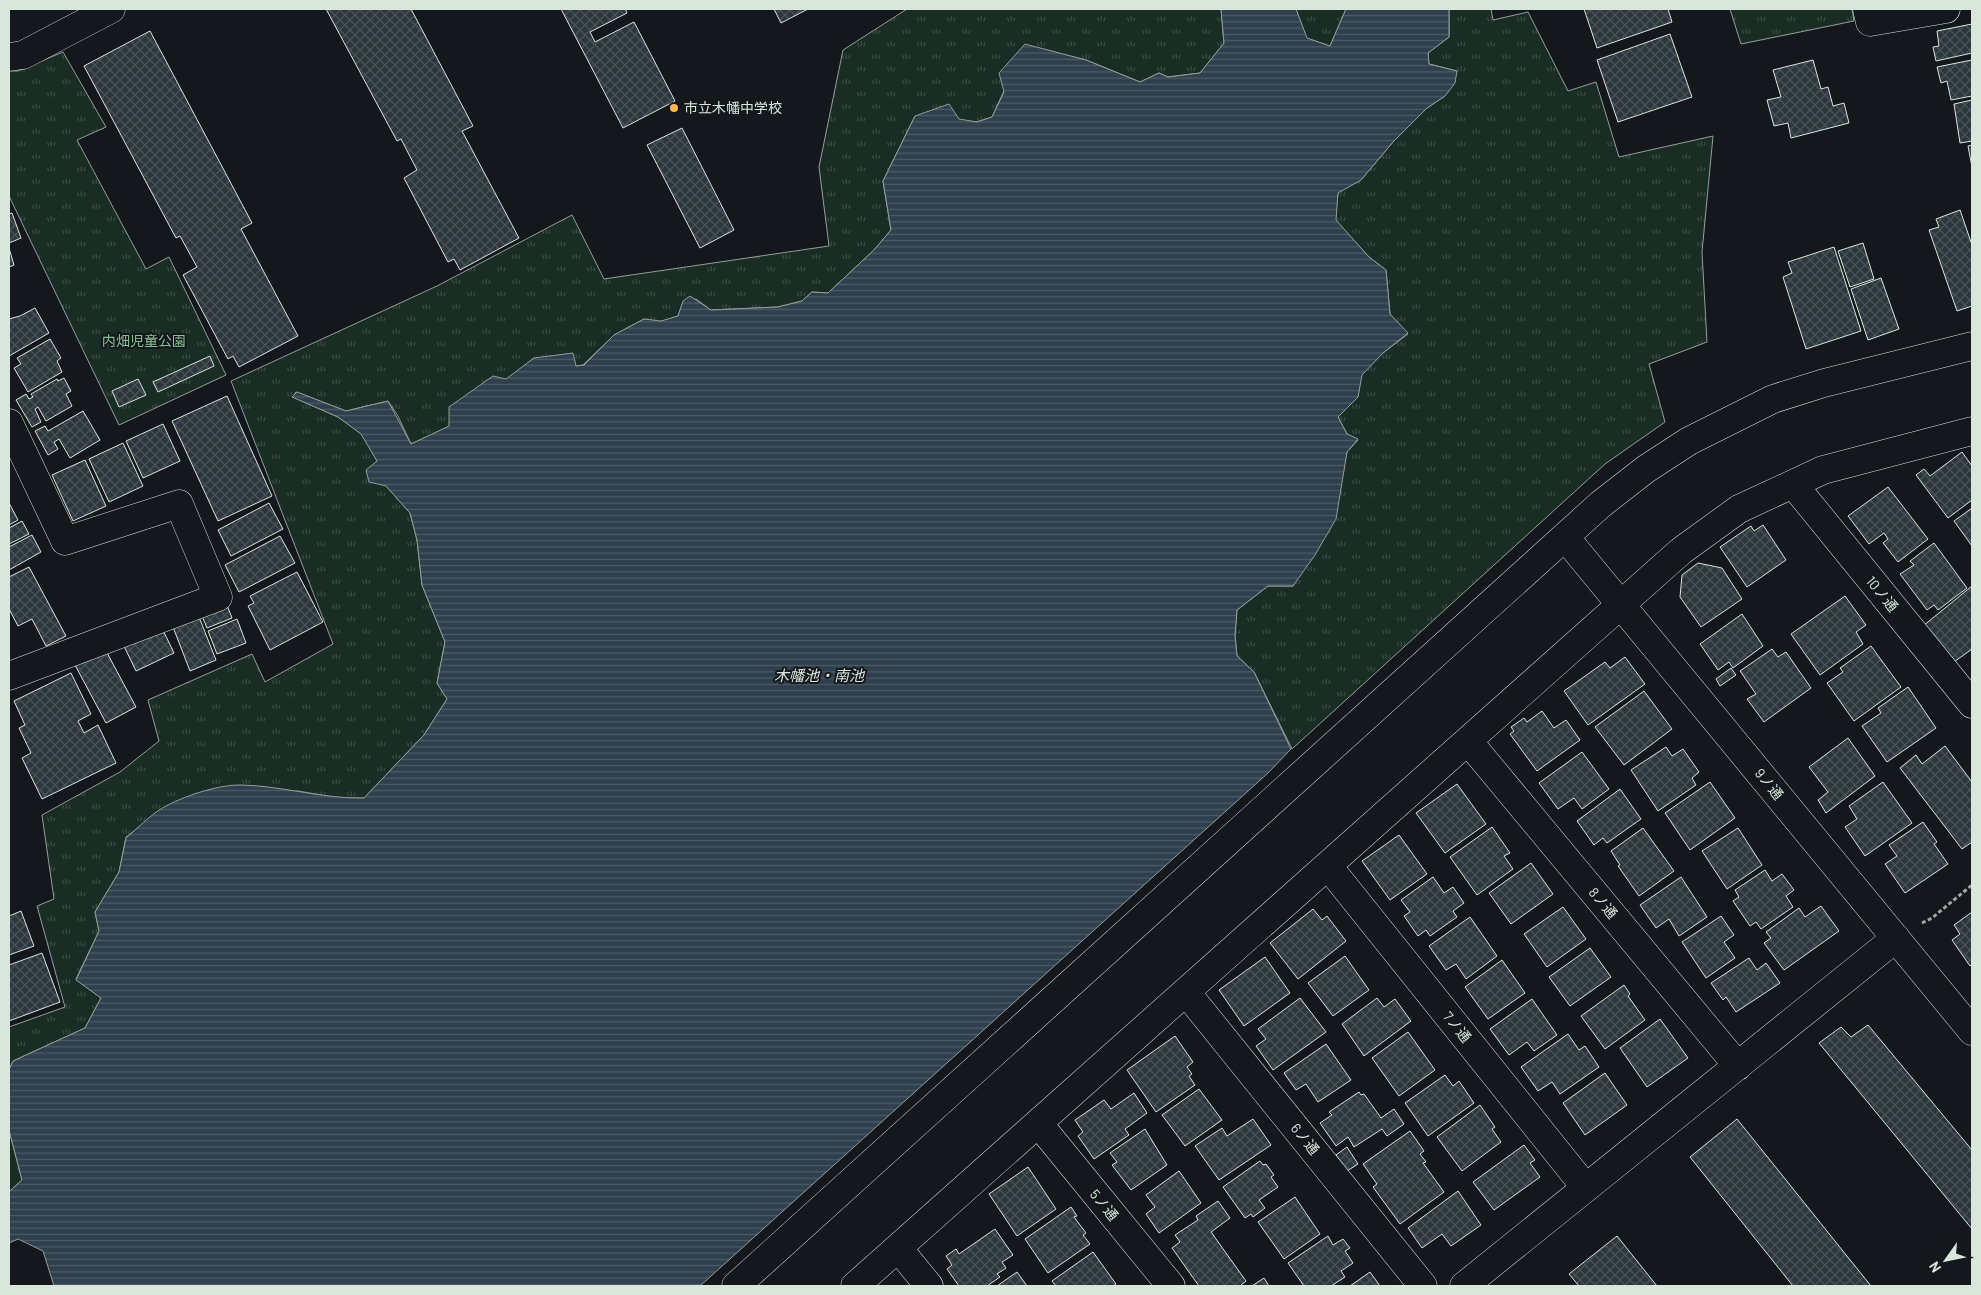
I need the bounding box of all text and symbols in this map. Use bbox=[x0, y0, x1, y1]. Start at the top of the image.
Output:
place label: 市立木幡中学校 bbox=[684, 99, 782, 116]
marker: 市立木幡中学校 bbox=[668, 102, 680, 114]
park label: 内畑児童公園 bbox=[102, 332, 186, 349]
street label: 10ノ通 bbox=[1863, 572, 1902, 615]
water label: 木幡池・南池 bbox=[774, 666, 866, 684]
street label: 9ノ通 bbox=[1752, 765, 1787, 803]
street label: 8ノ通 bbox=[1586, 884, 1621, 922]
street label: 7ノ通 bbox=[1440, 1008, 1475, 1045]
street label: 6ノ通 bbox=[1288, 1120, 1323, 1158]
street label: 5ノ通 bbox=[1087, 1186, 1122, 1224]
north arrow bbox=[1921, 1235, 1971, 1285]
text: N bbox=[1925, 1259, 1944, 1276]

